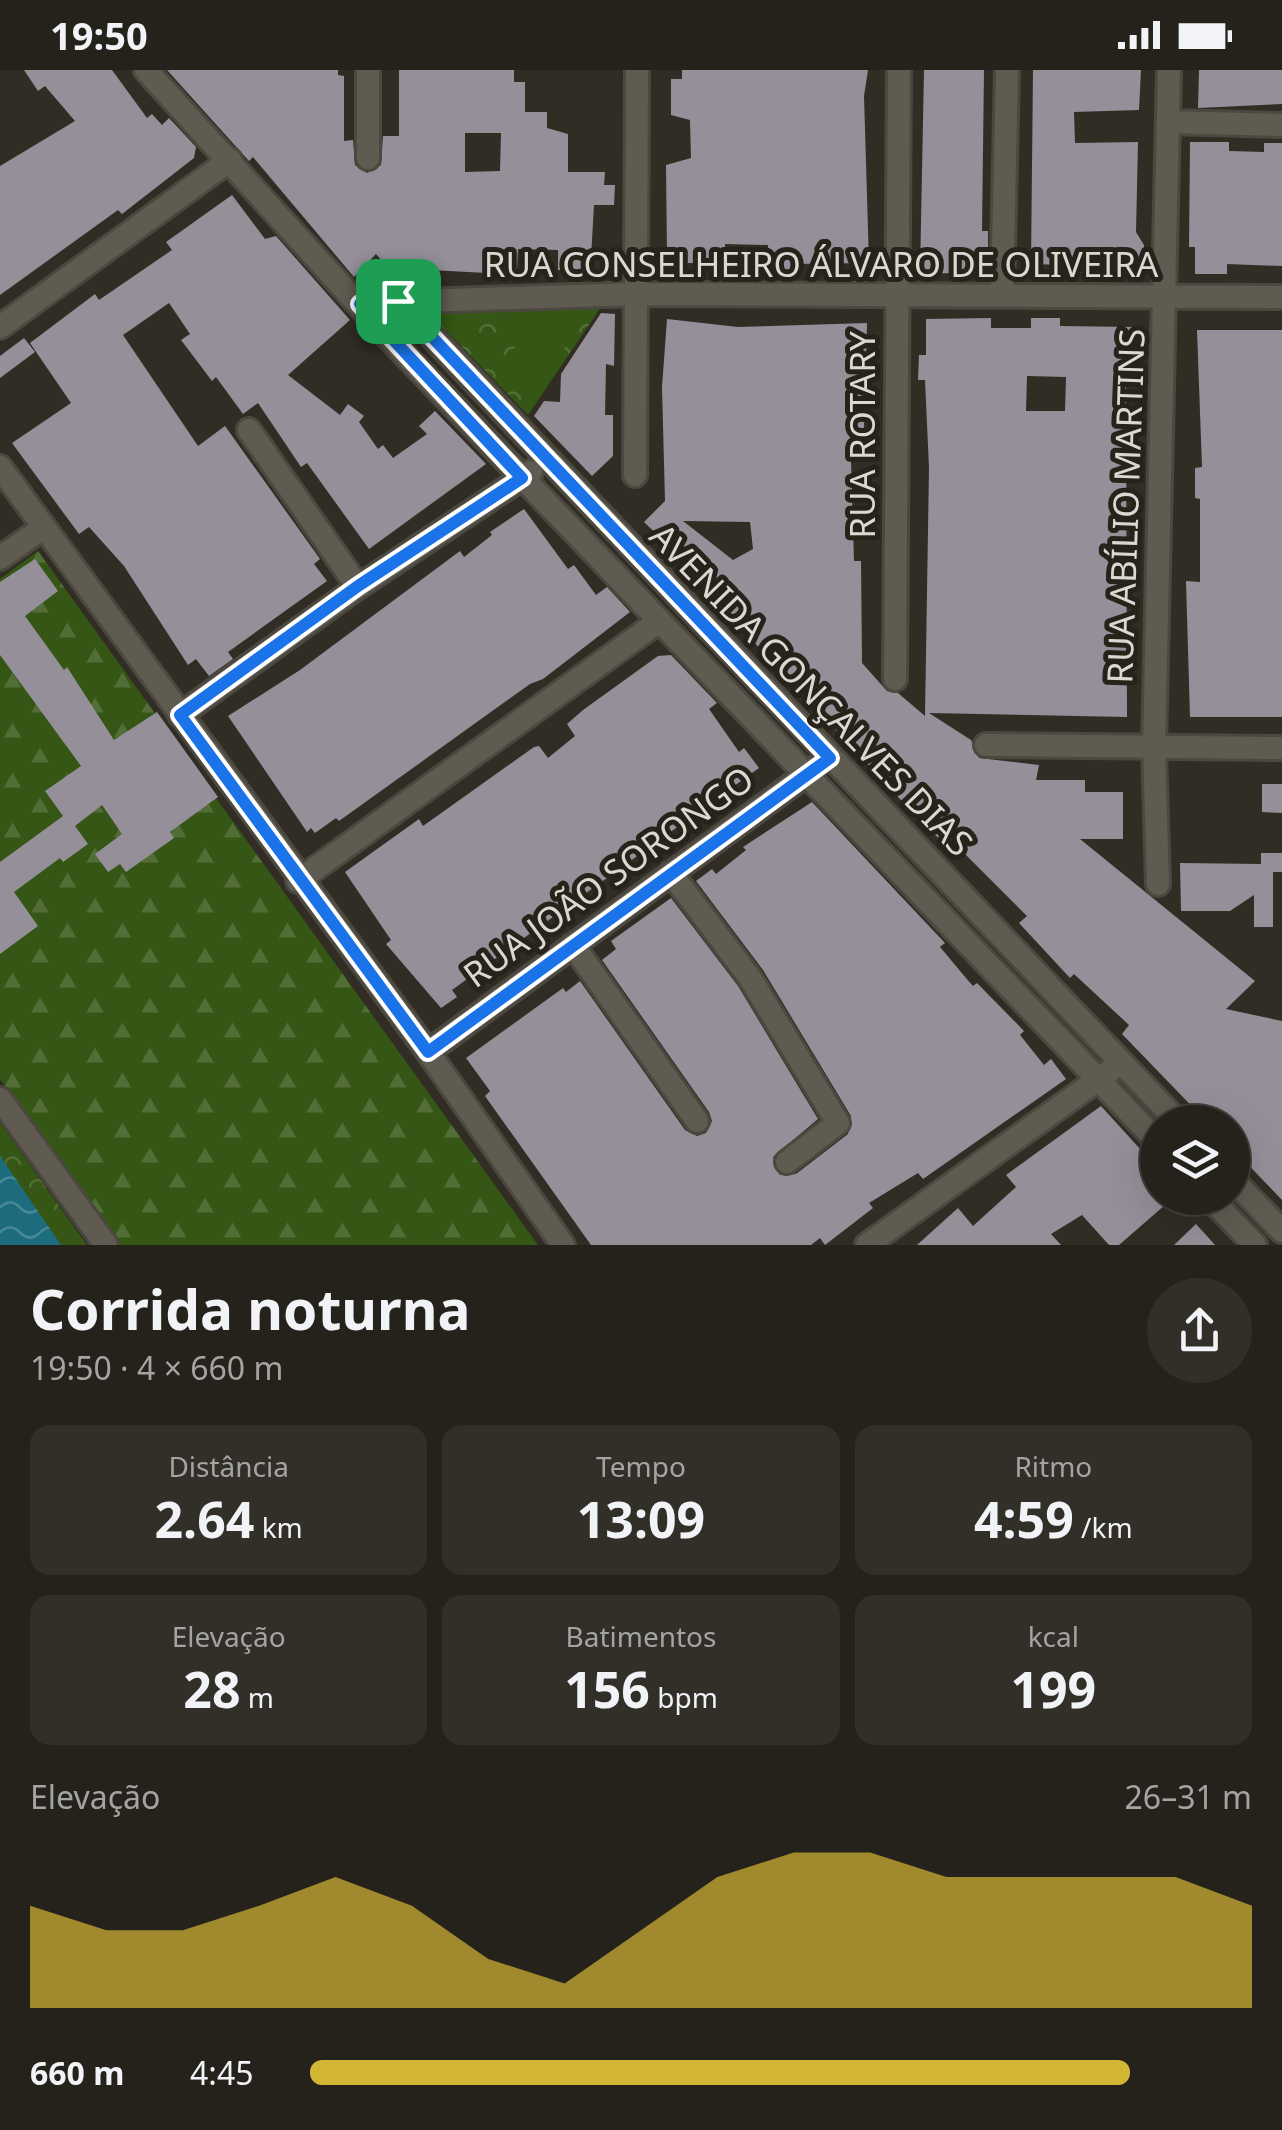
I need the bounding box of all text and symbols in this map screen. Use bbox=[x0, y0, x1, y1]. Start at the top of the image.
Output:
text: 19:50 bbox=[50, 9, 148, 61]
street label: RUA CONSELHEIRO ÁLVARO DE OLIVEIRA bbox=[484, 240, 1159, 287]
pin bbox=[356, 259, 441, 344]
icon: arrive bbox=[371, 274, 426, 329]
street label: RUA ABÍLIO MARTINS bbox=[1095, 328, 1155, 684]
street label: RUA ROTARY bbox=[838, 331, 885, 539]
street label: AVENIDA GONÇALVES DIAS bbox=[640, 512, 984, 866]
street label: RUA JOÃO SORONGO bbox=[453, 755, 763, 997]
map controls bbox=[1140, 1105, 1250, 1215]
button: layers bbox=[1140, 1105, 1250, 1215]
text: Corrida noturna bbox=[30, 1271, 470, 1346]
button: share bbox=[1147, 1278, 1252, 1383]
text: 19:50 · 4 × 660 m bbox=[30, 1346, 283, 1389]
text: Distância bbox=[168, 1447, 289, 1485]
text: Tempo bbox=[596, 1447, 686, 1485]
text: Ritmo bbox=[1014, 1447, 1092, 1485]
text: 2.64 bbox=[155, 1485, 254, 1553]
text: 13:09 bbox=[577, 1485, 705, 1553]
text: 4:59 bbox=[974, 1485, 1074, 1553]
text: km bbox=[254, 1508, 303, 1546]
text: /km bbox=[1074, 1508, 1133, 1546]
text: Elevação bbox=[172, 1617, 286, 1655]
text: Batimentos bbox=[566, 1617, 716, 1655]
text: kcal bbox=[1028, 1617, 1079, 1655]
text: 28 bbox=[183, 1655, 241, 1723]
text: 156 bbox=[564, 1655, 650, 1723]
text: 199 bbox=[1010, 1655, 1096, 1723]
text: m bbox=[241, 1678, 274, 1716]
text: bpm bbox=[650, 1678, 718, 1716]
text: Elevação bbox=[30, 1775, 160, 1818]
text: 26–31 m bbox=[1125, 1775, 1252, 1818]
text: 660 m bbox=[30, 2051, 124, 2094]
text: 4:45 bbox=[190, 2051, 254, 2094]

